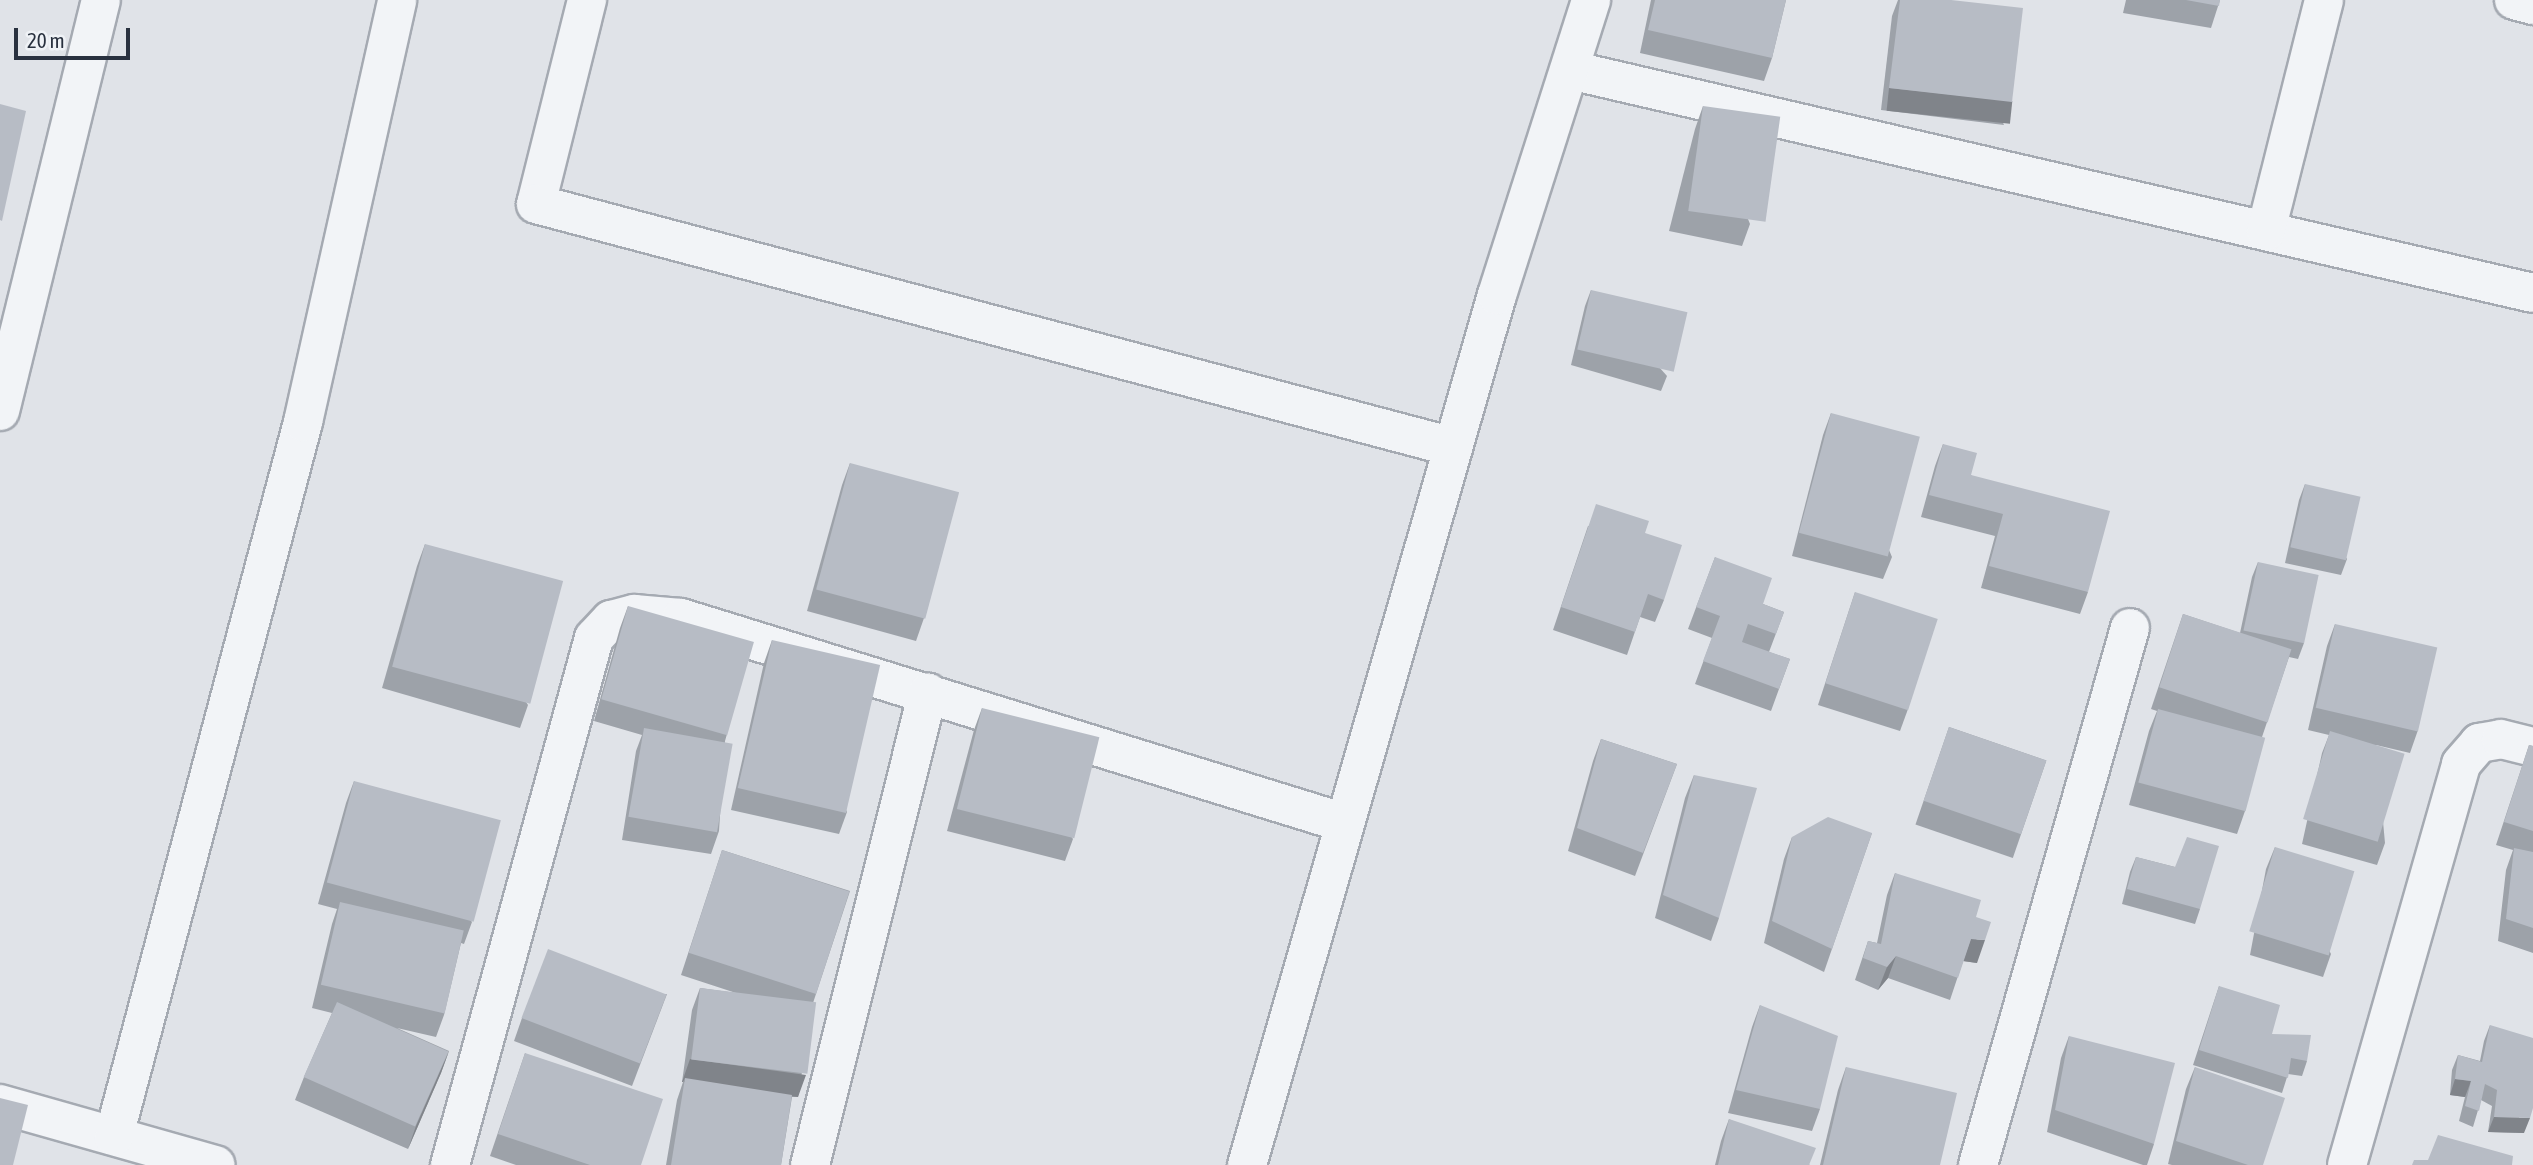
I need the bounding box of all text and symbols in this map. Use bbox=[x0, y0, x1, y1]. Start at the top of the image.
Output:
scale bar bbox=[18, 14, 133, 58]
text: 20 m bbox=[27, 28, 65, 52]

